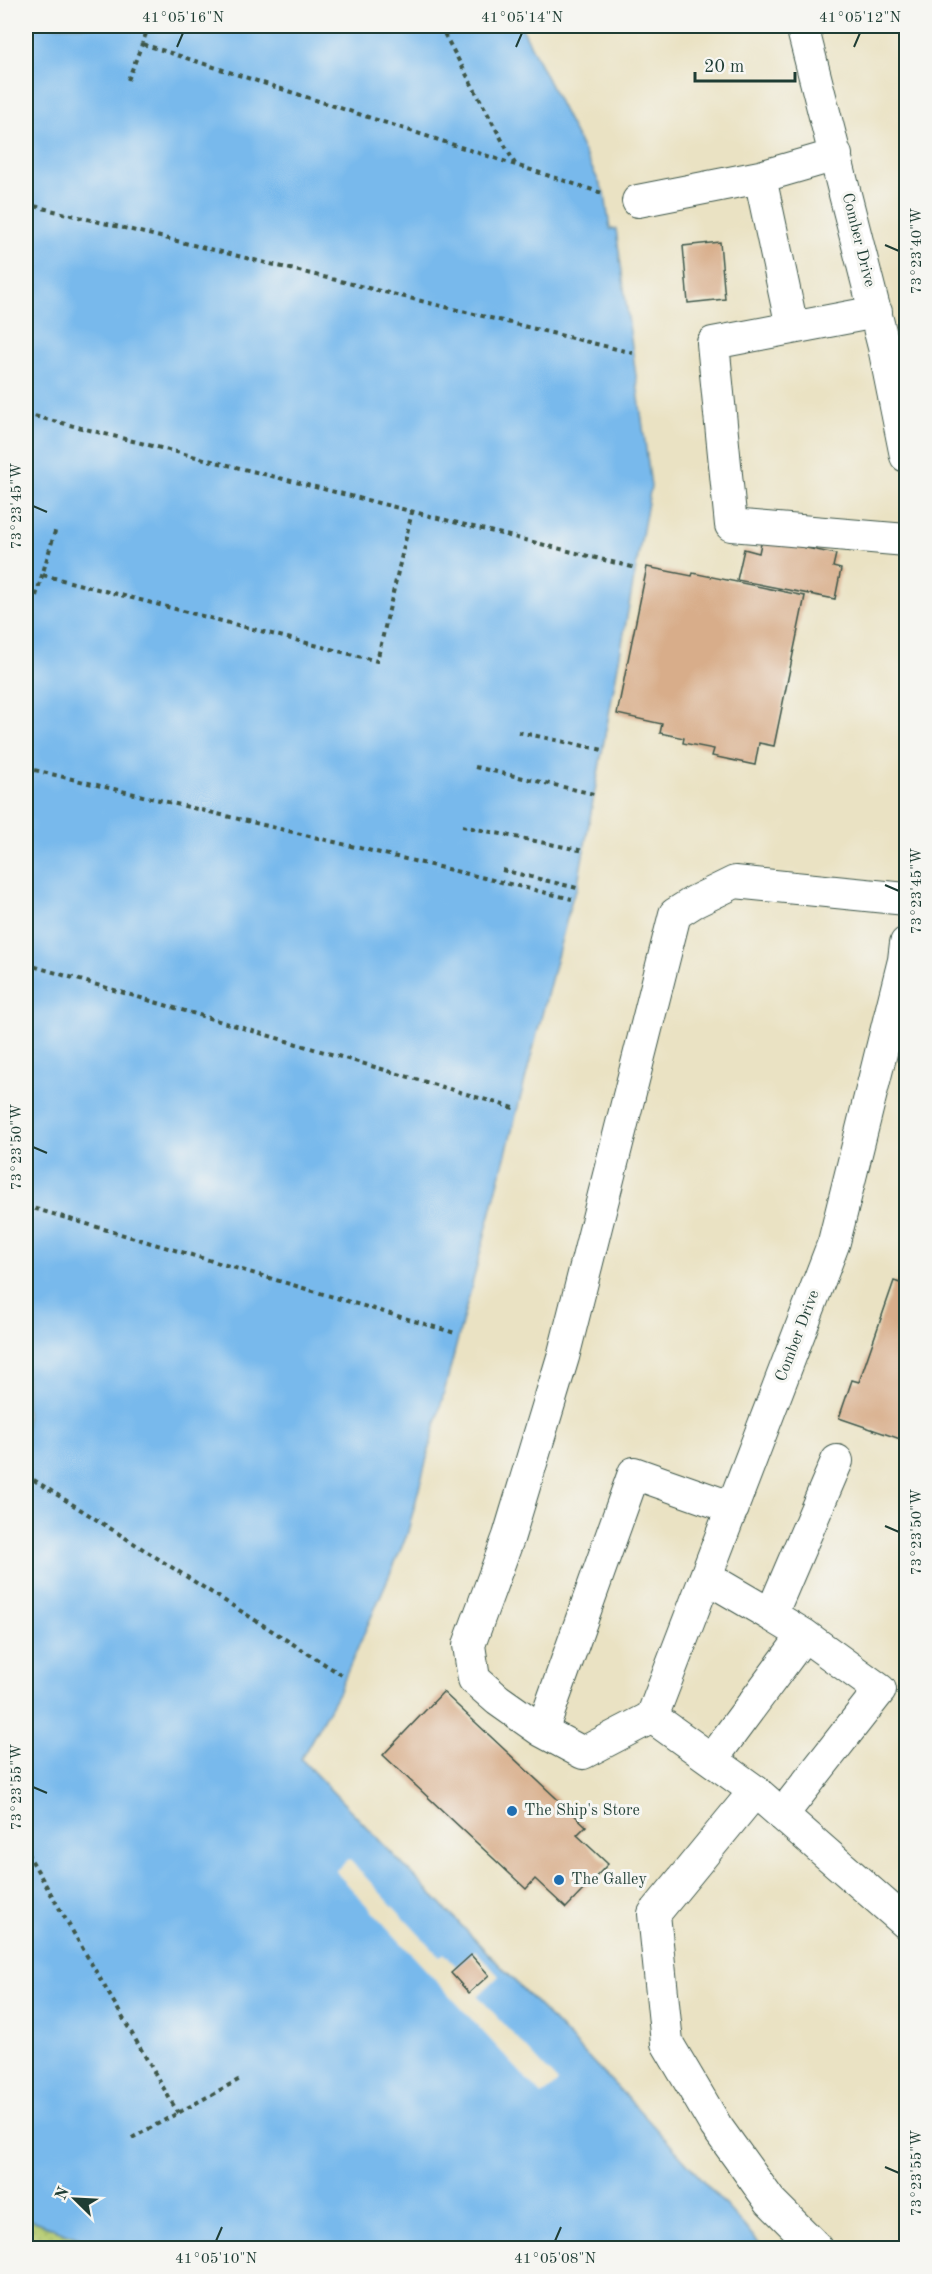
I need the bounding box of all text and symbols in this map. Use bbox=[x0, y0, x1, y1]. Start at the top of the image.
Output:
text: 41°05'16"N bbox=[142, 11, 224, 26]
text: 41°05'14"N bbox=[481, 11, 563, 26]
text: 41°05'12"N bbox=[819, 11, 901, 26]
scale bar bbox=[695, 45, 796, 83]
text: 20 m bbox=[704, 58, 744, 76]
street label: Comber Drive bbox=[839, 191, 877, 289]
text: 73°23'40"W bbox=[910, 208, 925, 294]
text: 73°23'45"W bbox=[10, 463, 25, 549]
text: 73°23'45"W bbox=[910, 848, 925, 934]
text: 73°23'50"W bbox=[10, 1104, 25, 1190]
street label: Comber Drive bbox=[773, 1288, 823, 1384]
text: 73°23'50"W bbox=[910, 1489, 925, 1575]
text: 73°23'55"W bbox=[10, 1744, 25, 1830]
place label: The Ship's Store bbox=[524, 1803, 640, 1819]
marker: The Ship's Store bbox=[505, 1804, 519, 1818]
place label: The Galley bbox=[571, 1872, 647, 1888]
marker: The Galley bbox=[552, 1873, 566, 1887]
text: 73°23'55"W bbox=[910, 2130, 925, 2216]
north arrow bbox=[45, 2169, 105, 2229]
text: N bbox=[53, 2184, 73, 2203]
text: 41°05'10"N bbox=[175, 2252, 257, 2267]
text: 41°05'08"N bbox=[514, 2252, 596, 2267]

